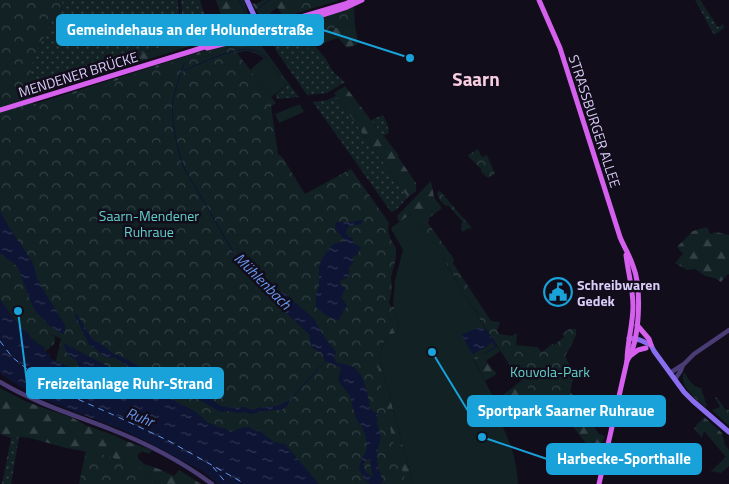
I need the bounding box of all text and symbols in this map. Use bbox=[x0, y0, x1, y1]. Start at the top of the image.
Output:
callout: Gemeindehaus an der Holunderstraße bbox=[57, 15, 323, 45]
text: Gemeindehaus an der Holunderstraße bbox=[67, 18, 314, 41]
street label: MENDENER BRÜCKE bbox=[16, 46, 141, 102]
street label: STRASSBURGER ALLEE bbox=[564, 52, 626, 190]
district label: Saarn bbox=[452, 64, 500, 93]
park label: Saarn-Mendener Ruhraue bbox=[99, 205, 199, 242]
water label: Mühlenbach bbox=[229, 247, 297, 315]
place label: Schreibwaren Gedek bbox=[577, 274, 660, 311]
public building icon: Schreibwaren Gedek bbox=[543, 277, 573, 307]
park label: Kouvola-Park bbox=[510, 361, 590, 382]
callout: Freizeitanlage Ruhr-Strand bbox=[27, 368, 223, 398]
text: Freizeitanlage Ruhr-Strand bbox=[37, 372, 213, 395]
callout: Sportpark Saarner Ruhraue bbox=[468, 396, 665, 426]
text: Sportpark Saarner Ruhraue bbox=[478, 399, 655, 422]
water label: Ruhr bbox=[123, 401, 159, 434]
callout: Harbecke-Sporthalle bbox=[547, 444, 701, 474]
text: Harbecke-Sporthalle bbox=[557, 447, 691, 470]

